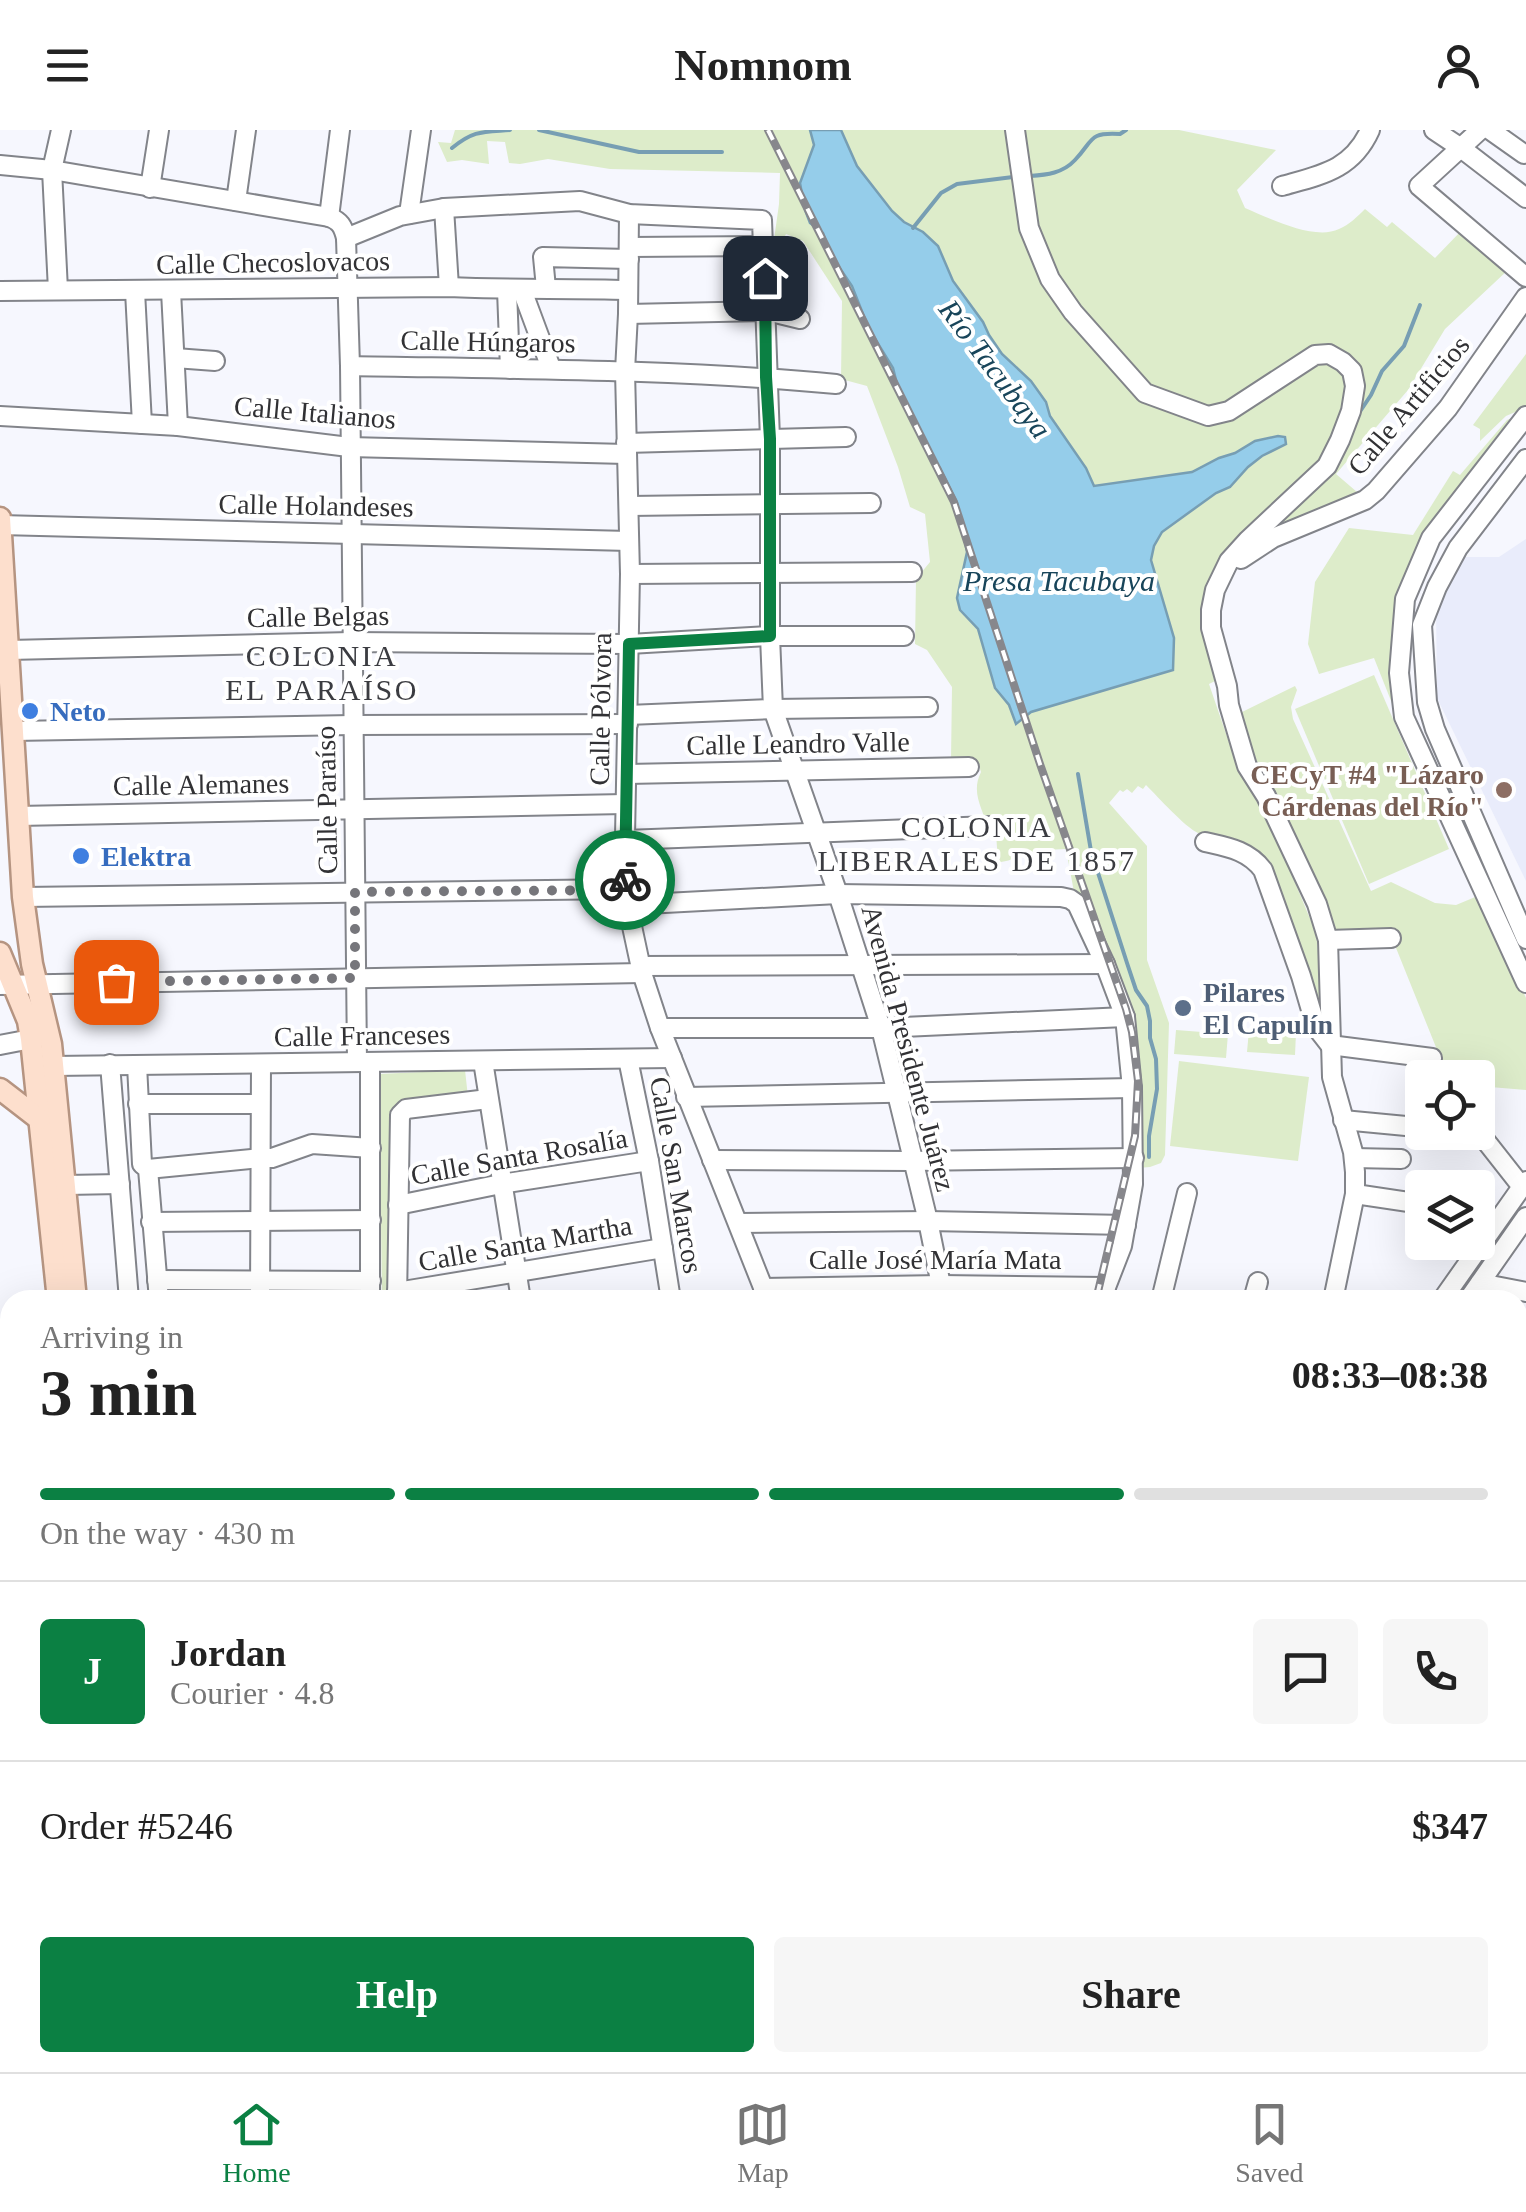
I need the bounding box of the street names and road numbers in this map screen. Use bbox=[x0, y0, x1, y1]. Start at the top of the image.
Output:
street label: Calle Checoslovacos bbox=[156, 245, 390, 280]
street label: Calle Húngaros bbox=[400, 324, 576, 359]
street label: Calle Artificios bbox=[1341, 330, 1475, 481]
street label: Calle Italianos bbox=[233, 390, 397, 435]
street label: Calle Holandeses bbox=[218, 488, 414, 523]
street label: Calle Belgas bbox=[247, 600, 389, 633]
street label: Calle Pólvora bbox=[584, 632, 617, 786]
street label: Calle Paraíso bbox=[310, 725, 343, 875]
street label: Calle Leandro Valle bbox=[686, 726, 910, 761]
street label: Calle Alemanes bbox=[112, 767, 290, 802]
street label: Avenida Presidente Juárez bbox=[855, 902, 962, 1195]
street label: Calle Franceses bbox=[274, 1018, 451, 1053]
street label: Calle San Marcos bbox=[644, 1074, 709, 1276]
street label: Calle Santa Rosalía bbox=[408, 1122, 630, 1191]
street label: Calle Santa Martha bbox=[416, 1209, 635, 1278]
street label: Calle José María Mata bbox=[809, 1244, 1062, 1275]

